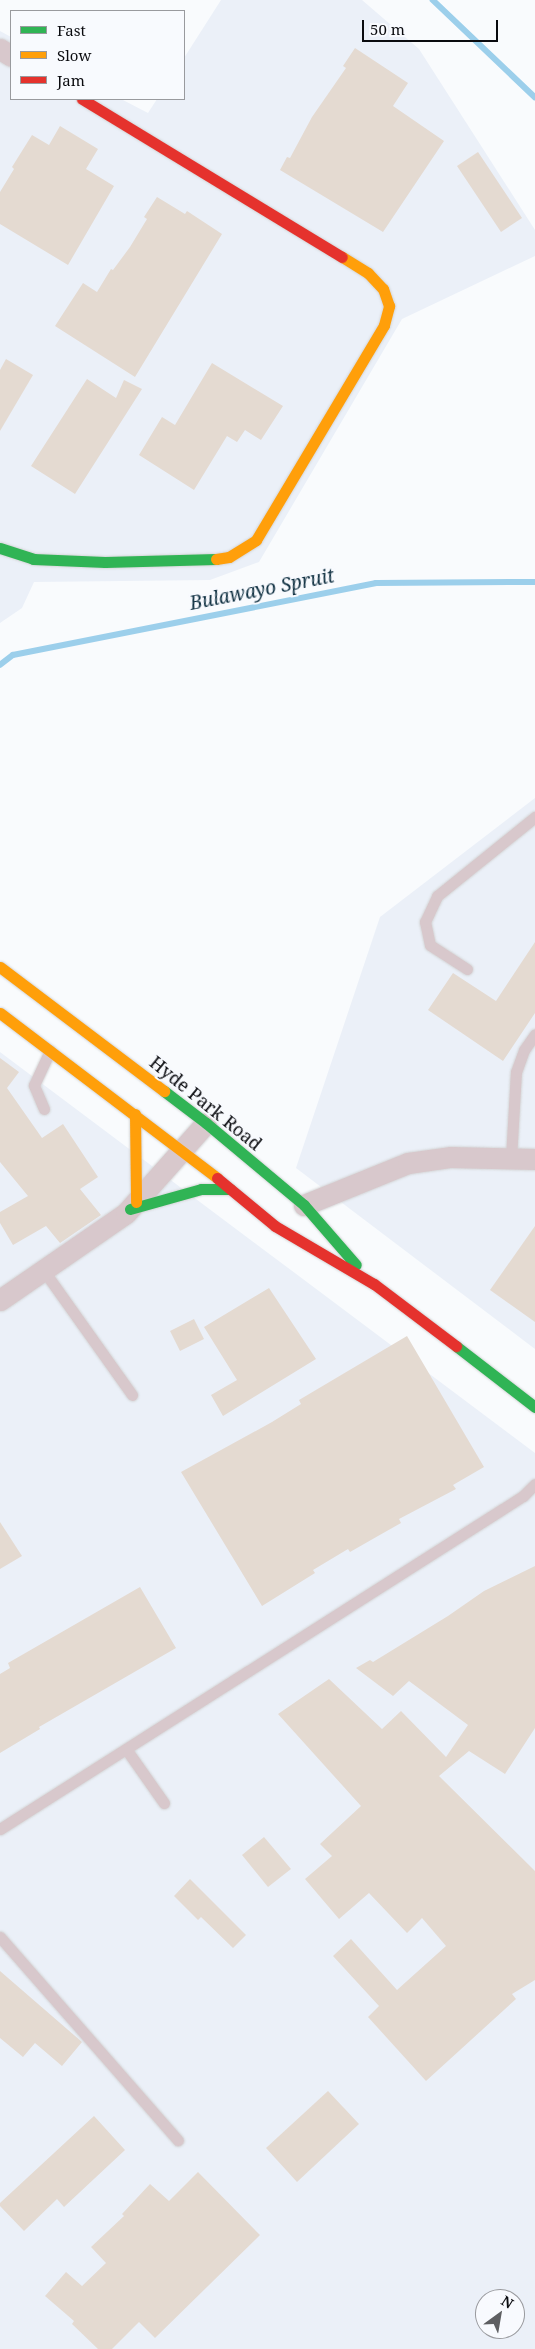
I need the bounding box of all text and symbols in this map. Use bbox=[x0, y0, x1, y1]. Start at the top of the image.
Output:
legend bbox=[10, 10, 185, 100]
scale bar bbox=[365, 10, 501, 42]
text: 50 m bbox=[370, 19, 405, 39]
text: Fast bbox=[57, 20, 86, 40]
text: Slow bbox=[57, 45, 91, 65]
text: Jam bbox=[57, 70, 85, 90]
water label: Bulawayo Spruit bbox=[188, 565, 336, 615]
street label: Hyde Park Road bbox=[146, 1051, 266, 1155]
north arrow bbox=[475, 2289, 525, 2339]
text: N bbox=[498, 2291, 517, 2313]

